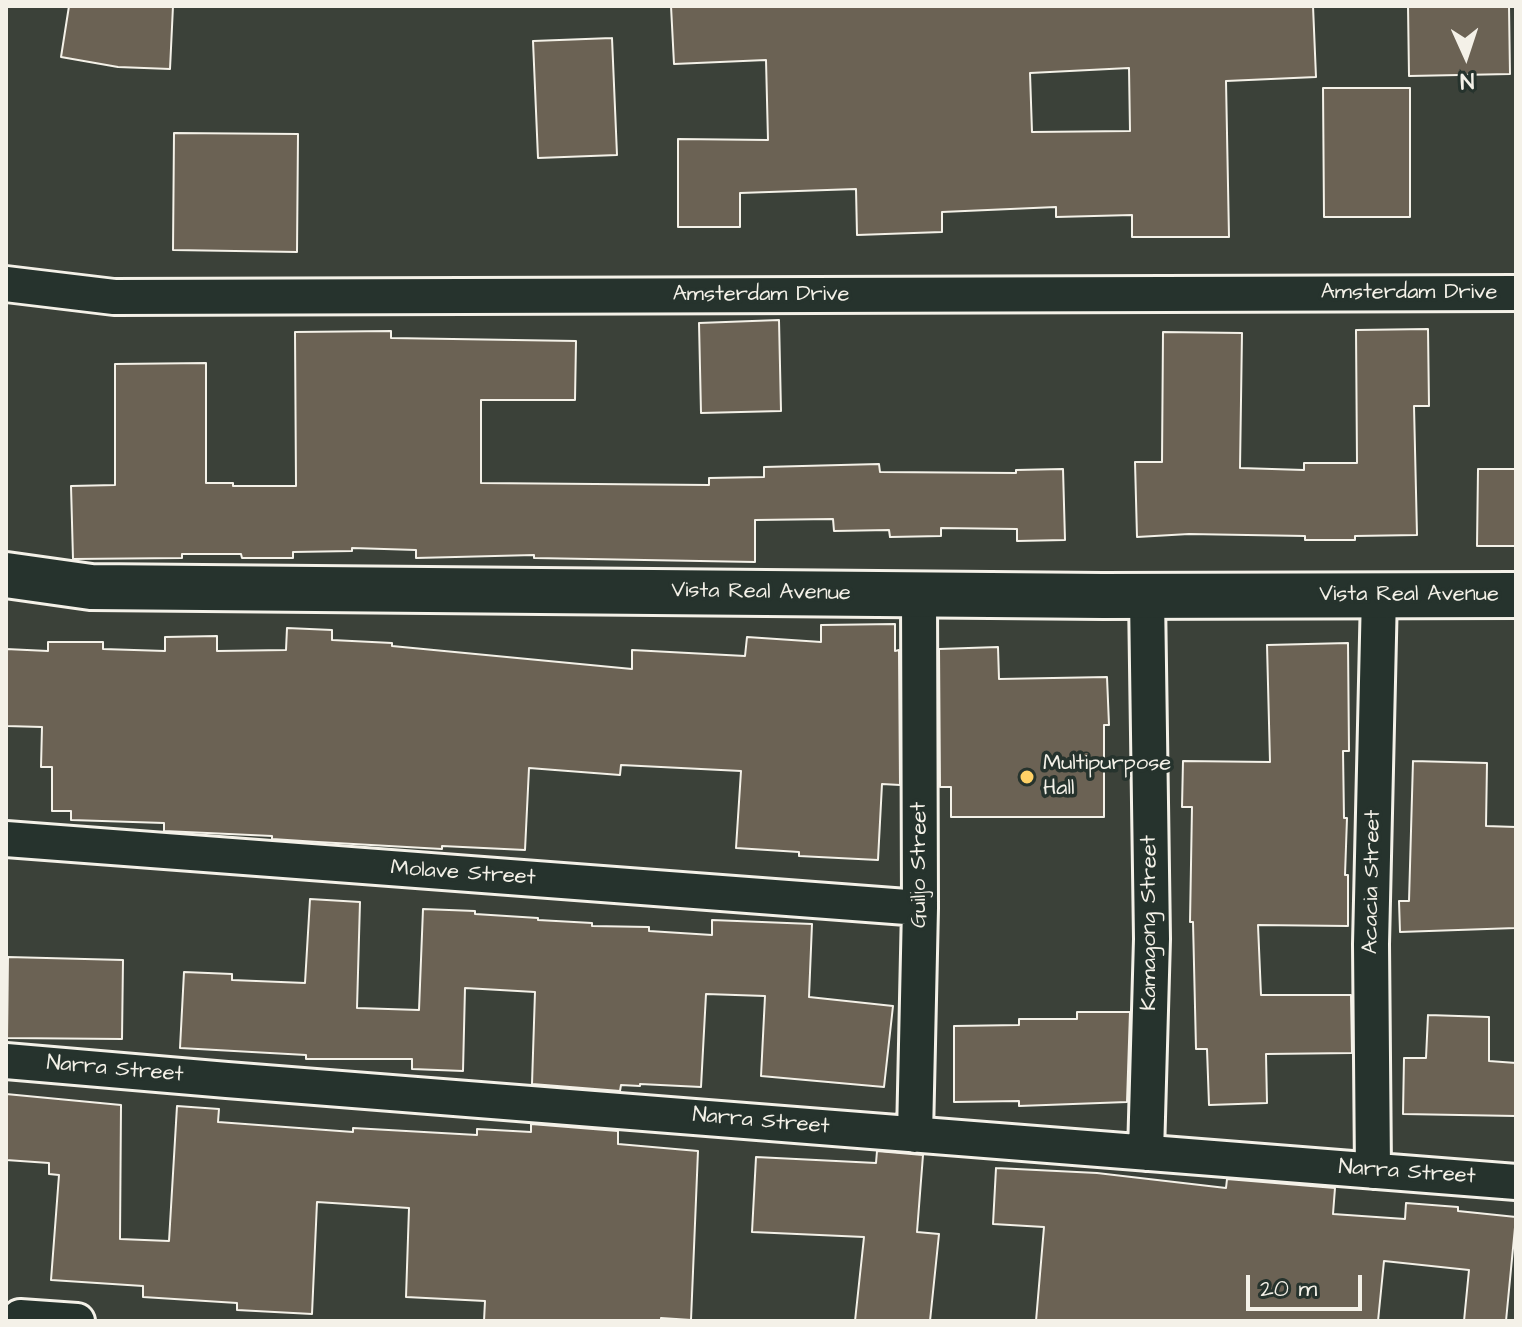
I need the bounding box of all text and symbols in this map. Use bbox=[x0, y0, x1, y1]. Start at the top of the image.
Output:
north arrow bbox=[1426, 16, 1506, 96]
text: N bbox=[1460, 65, 1475, 96]
street label: Amsterdam Drive bbox=[1321, 280, 1497, 306]
street label: Amsterdam Drive bbox=[673, 282, 849, 308]
street label: Vista Real Avenue bbox=[671, 578, 851, 608]
street label: Vista Real Avenue bbox=[1319, 582, 1499, 608]
place label: Multipurpose Hall bbox=[1043, 751, 1171, 802]
marker: Multipurpose Hall bbox=[1018, 768, 1036, 786]
street label: Guiljo Street bbox=[907, 802, 933, 928]
street label: Acacia Street bbox=[1359, 810, 1387, 954]
street label: Kamagong Street bbox=[1137, 835, 1163, 1011]
street label: Molave Street bbox=[390, 856, 536, 892]
street label: Narra Street bbox=[46, 1051, 184, 1089]
street label: Narra Street bbox=[692, 1103, 830, 1141]
street label: Narra Street bbox=[1338, 1155, 1476, 1191]
scale bar bbox=[1250, 1259, 1366, 1309]
text: 20 m bbox=[1260, 1272, 1317, 1306]

